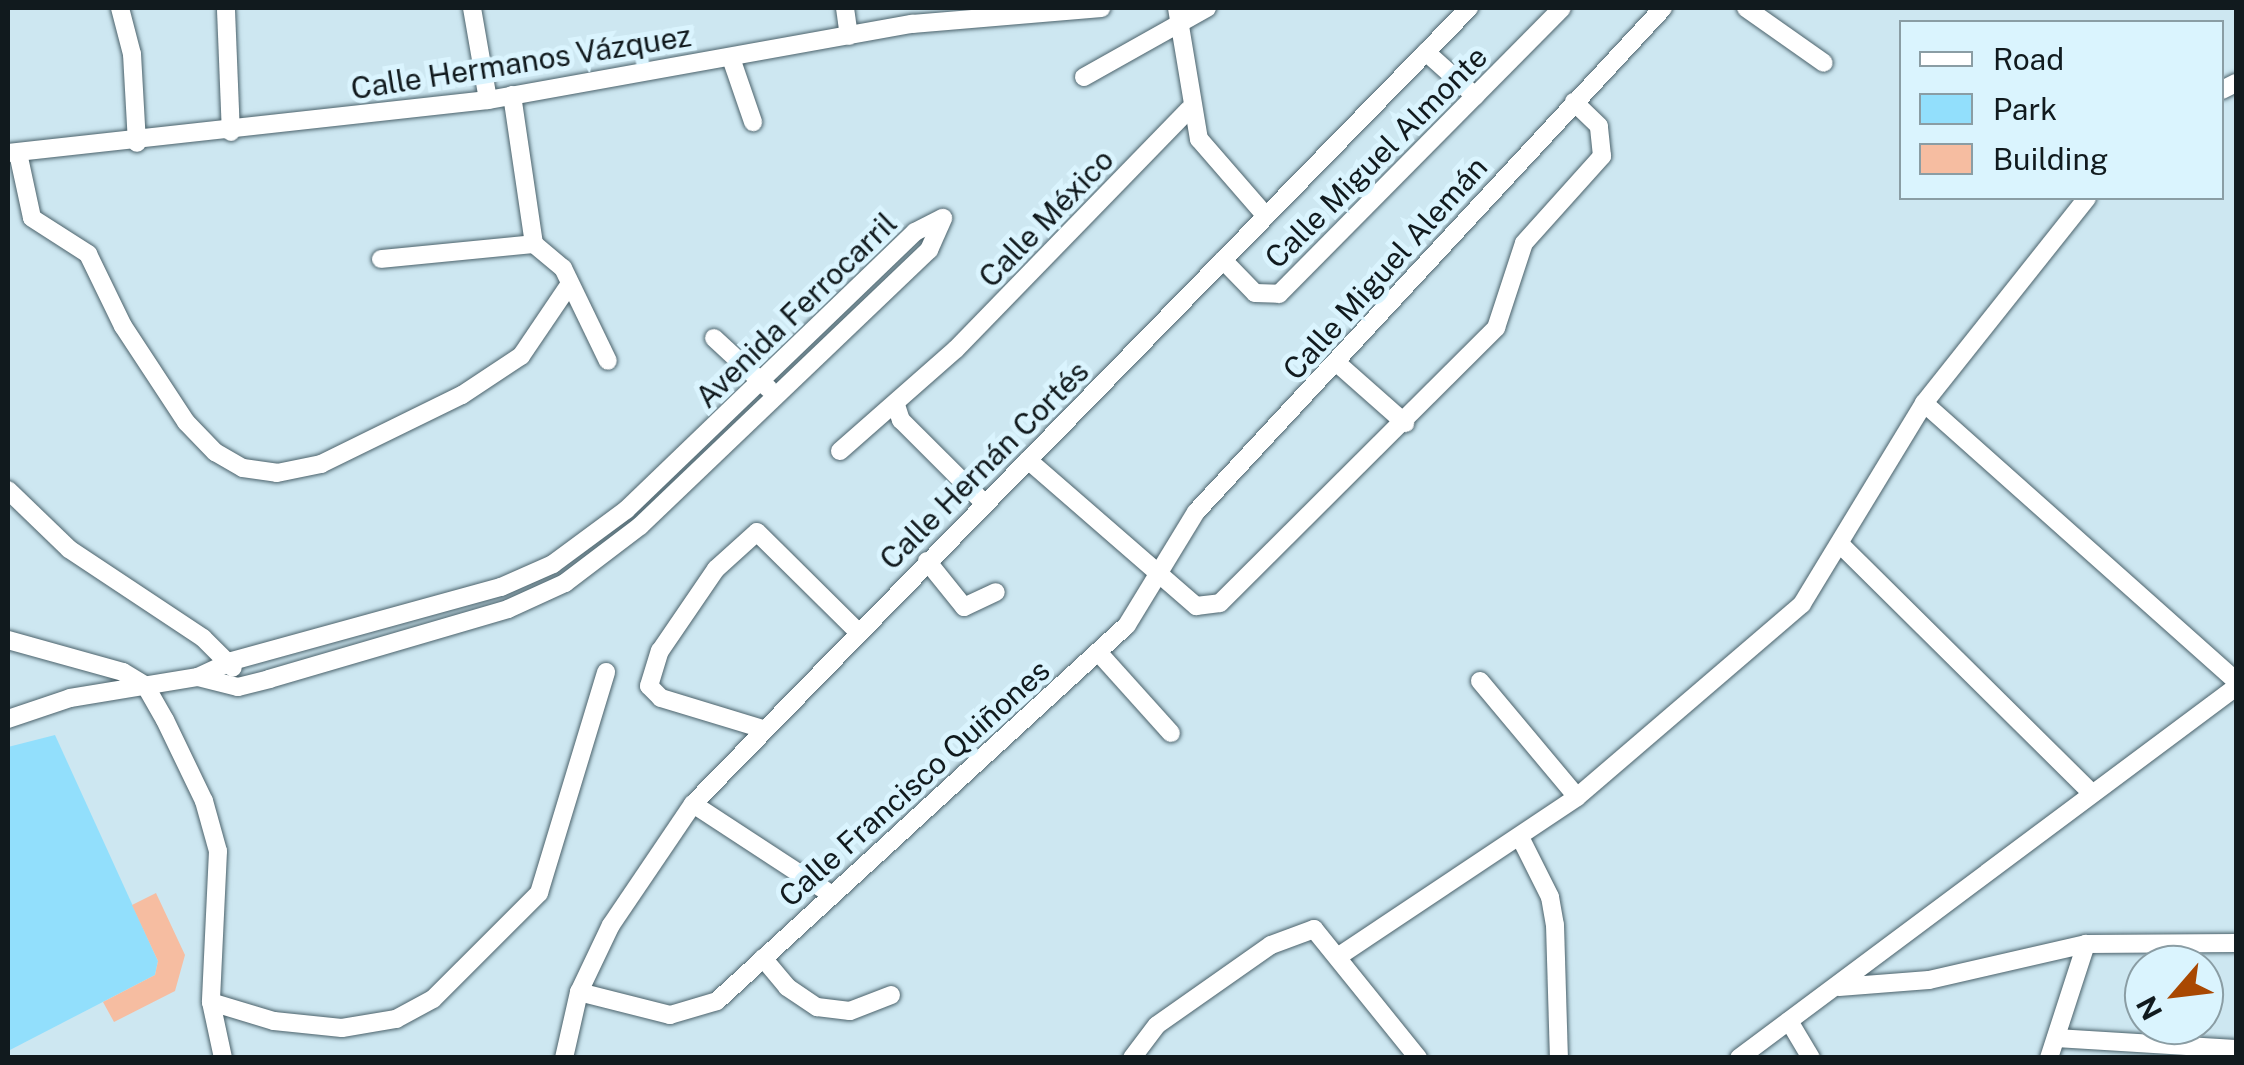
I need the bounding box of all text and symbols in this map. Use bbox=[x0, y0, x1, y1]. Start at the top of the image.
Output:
street label: Calle Hermanos Vázquez bbox=[348, 17, 694, 107]
legend bbox=[1899, 20, 2224, 200]
street label: Calle Miguel Almonte bbox=[1257, 38, 1495, 276]
text: Road bbox=[1993, 41, 2064, 77]
text: Park bbox=[1993, 91, 2057, 127]
street label: Calle México bbox=[971, 141, 1121, 295]
text: Building bbox=[1993, 141, 2108, 177]
street label: Calle Miguel Alemán bbox=[1275, 149, 1495, 387]
street label: Avenida Ferrocarril bbox=[688, 205, 904, 415]
street label: Calle Hernán Cortés bbox=[872, 353, 1096, 577]
street label: Calle Francisco Quiñones bbox=[771, 652, 1057, 914]
north arrow bbox=[2124, 945, 2224, 1045]
text: N bbox=[2129, 991, 2169, 1026]

